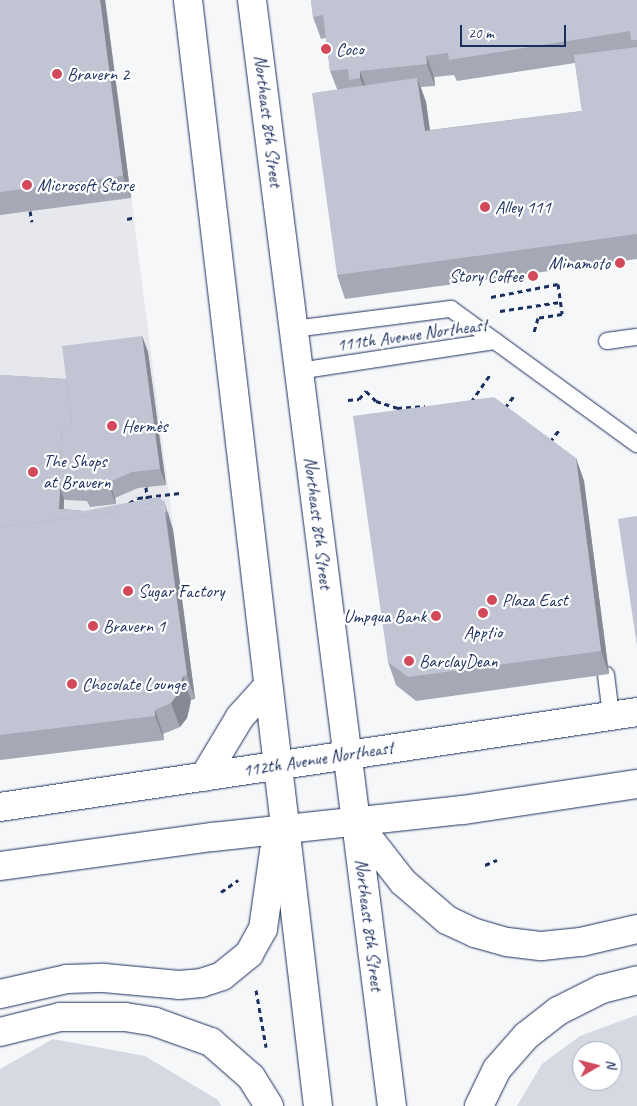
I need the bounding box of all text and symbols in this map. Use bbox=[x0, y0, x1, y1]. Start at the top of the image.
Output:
scale bar bbox=[462, 15, 568, 47]
text: 20 m bbox=[468, 24, 494, 43]
place label: Coco bbox=[336, 38, 364, 60]
marker: Coco bbox=[320, 43, 332, 55]
street label: Northeast 8th Street bbox=[249, 54, 287, 188]
place label: Bravern 2 bbox=[67, 63, 129, 85]
marker: Bravern 2 bbox=[51, 68, 63, 80]
place label: Microsoft Store bbox=[37, 174, 134, 196]
marker: Microsoft Store bbox=[21, 179, 33, 191]
place label: Alley 111 bbox=[495, 196, 551, 218]
marker: Alley 111 bbox=[479, 201, 491, 213]
place label: Minamoto bbox=[548, 252, 610, 274]
marker: Minamoto bbox=[614, 257, 626, 269]
place label: Story Coffee bbox=[449, 265, 523, 287]
marker: Story Coffee bbox=[527, 270, 539, 282]
street label: 111th Avenue Northeast bbox=[335, 314, 489, 356]
place label: Hermès bbox=[122, 415, 167, 437]
marker: Hermès bbox=[106, 420, 118, 432]
place label: The Shops at Bravern bbox=[43, 451, 111, 494]
street label: Northeast 8th Street bbox=[299, 456, 337, 590]
marker: The Shops at Bravern bbox=[27, 466, 39, 478]
place label: Sugar Factory bbox=[138, 580, 224, 602]
marker: Sugar Factory bbox=[122, 585, 134, 597]
place label: Plaza East bbox=[502, 589, 568, 611]
marker: Plaza East bbox=[486, 594, 498, 606]
place label: Umpqua Bank bbox=[343, 605, 426, 627]
marker: Apptio bbox=[477, 607, 489, 619]
marker: Umpqua Bank bbox=[430, 610, 442, 622]
place label: Bravern 1 bbox=[103, 615, 165, 637]
marker: Bravern 1 bbox=[87, 620, 99, 632]
place label: Apptio bbox=[464, 621, 502, 643]
place label: BarclayDean bbox=[419, 650, 498, 672]
marker: BarclayDean bbox=[403, 655, 415, 667]
place label: Chocolate Lounge bbox=[82, 673, 185, 695]
marker: Chocolate Lounge bbox=[66, 678, 78, 690]
street label: 112th Avenue Northeast bbox=[241, 736, 395, 782]
street label: Northeast 8th Street bbox=[350, 858, 388, 992]
north arrow bbox=[572, 1041, 622, 1091]
text: N bbox=[602, 1058, 620, 1069]

